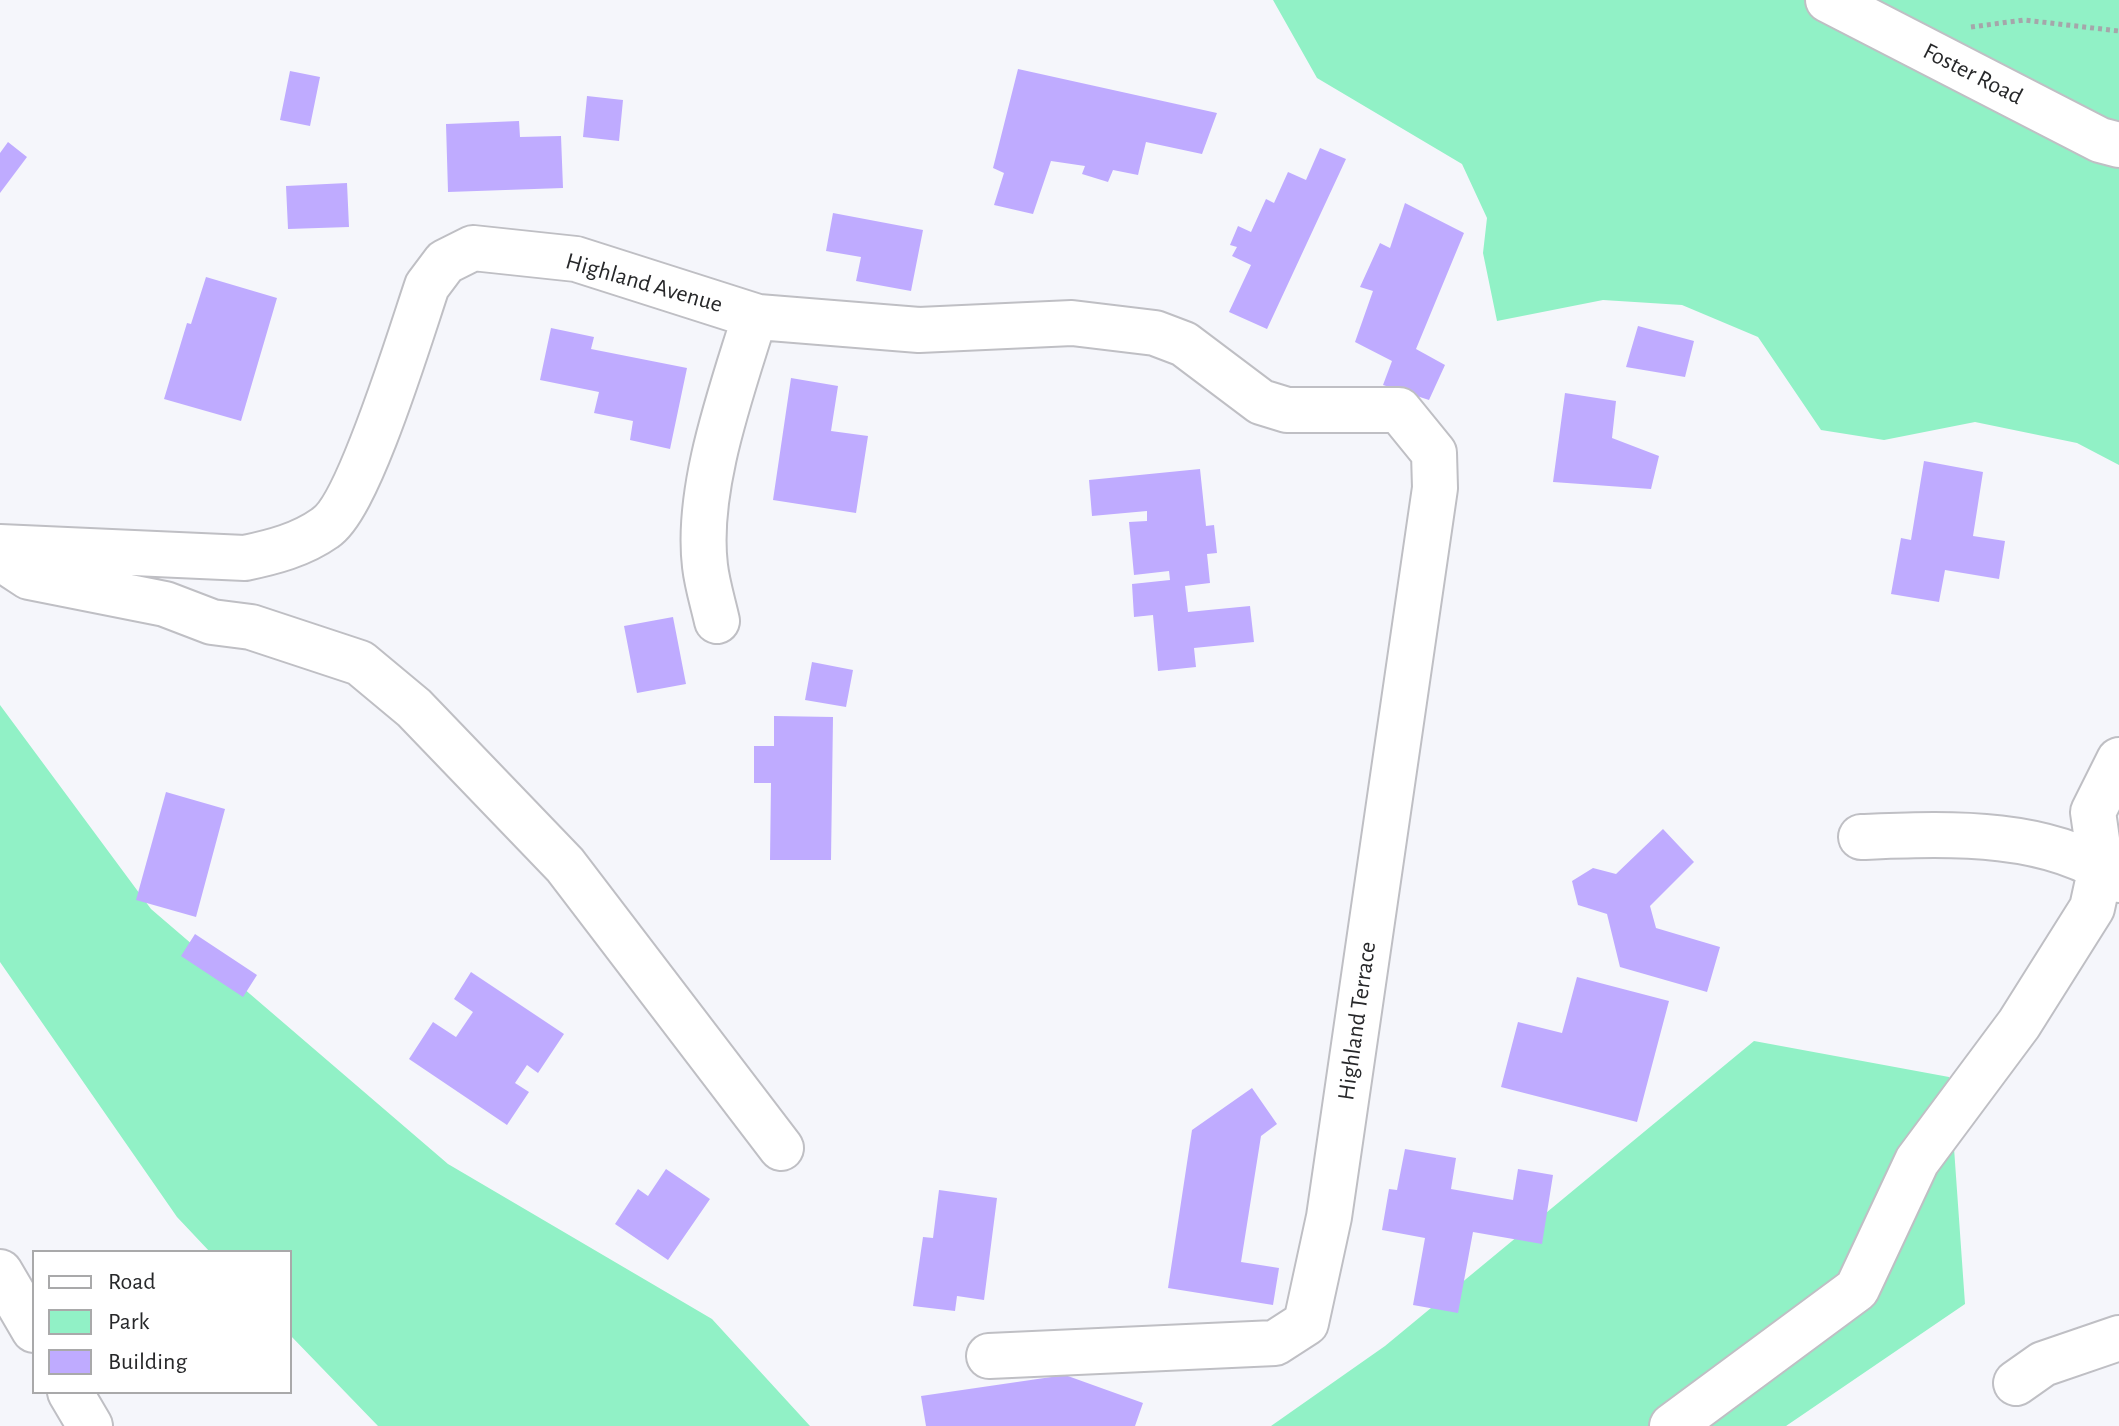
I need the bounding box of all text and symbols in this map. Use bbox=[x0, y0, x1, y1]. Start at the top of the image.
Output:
street label: Foster Road bbox=[1918, 37, 2028, 111]
street label: Highland Avenue bbox=[562, 247, 726, 319]
street label: Highland Terrace bbox=[1332, 940, 1382, 1102]
legend bbox=[32, 1250, 292, 1394]
text: Road bbox=[108, 1270, 156, 1294]
text: Park bbox=[108, 1310, 149, 1334]
text: Building bbox=[108, 1350, 187, 1374]

